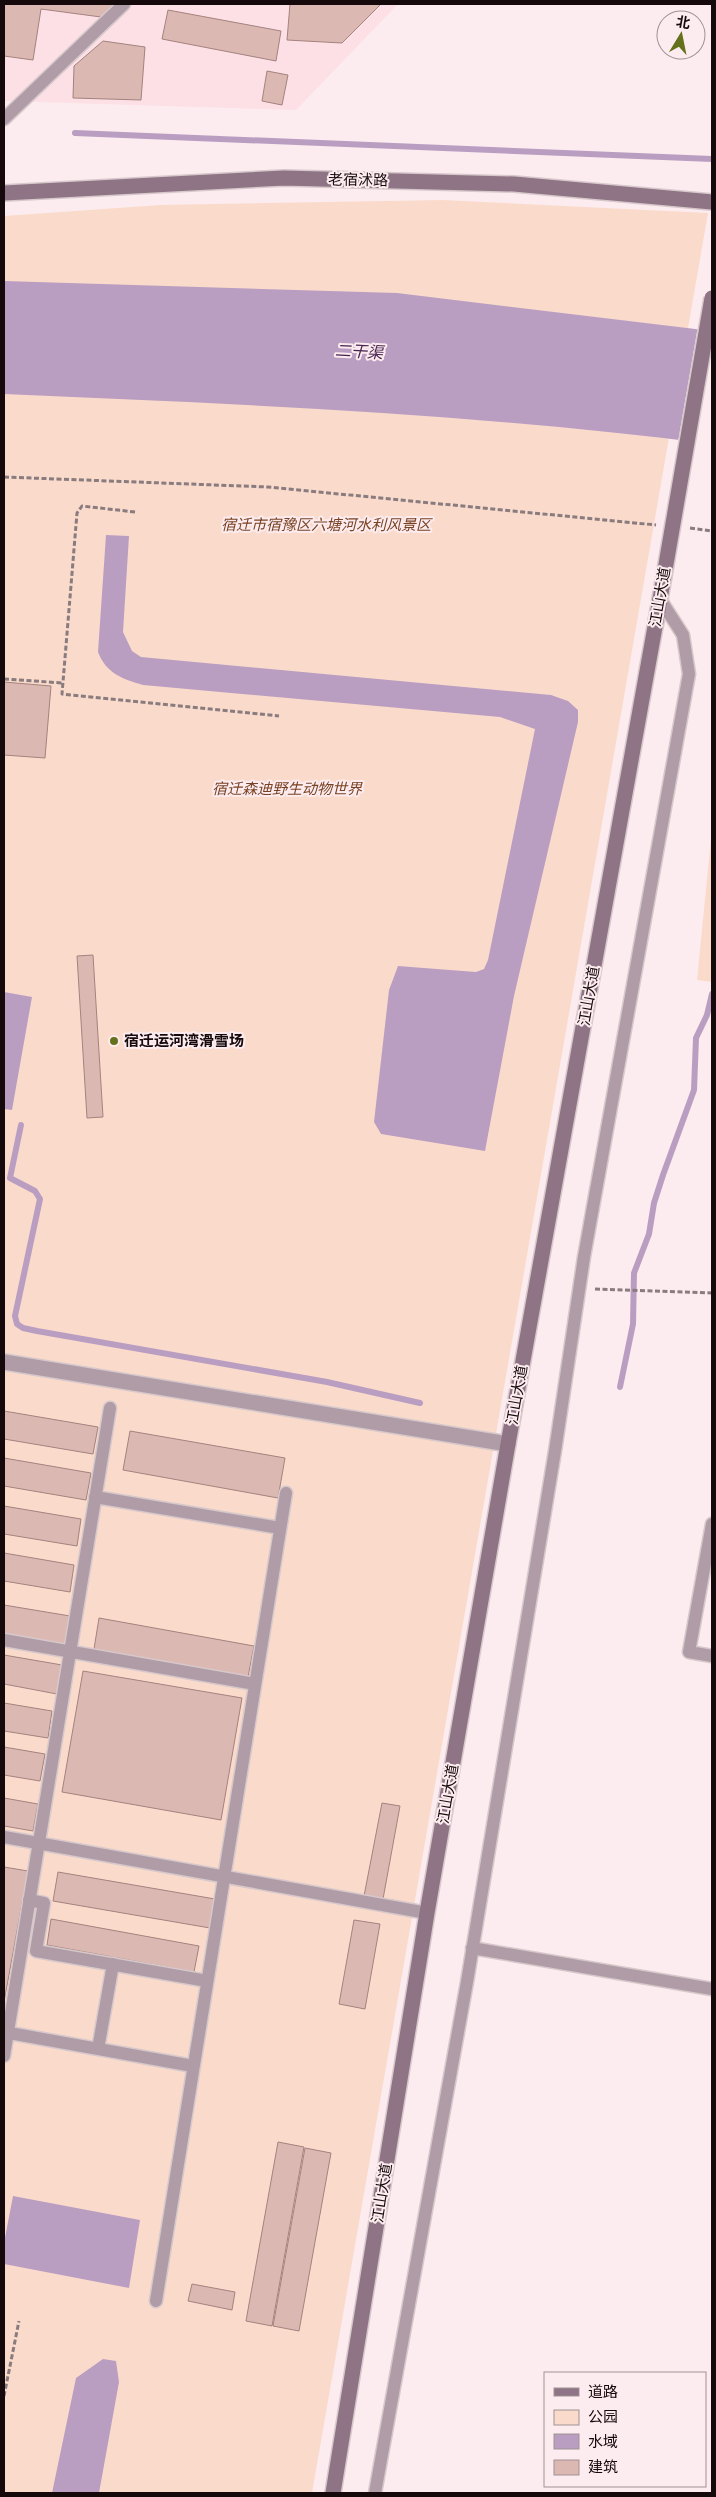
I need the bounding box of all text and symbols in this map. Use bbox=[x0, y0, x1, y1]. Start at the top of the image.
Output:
north arrow bbox=[656, 10, 706, 60]
text: 北 bbox=[675, 11, 692, 32]
street label: 老宿沭路 bbox=[328, 168, 388, 190]
water label: 二干渠 bbox=[335, 339, 386, 362]
park label: 宿迁市宿豫区六塘河水利风景区 bbox=[221, 514, 433, 534]
street label: 江山大道 bbox=[644, 566, 674, 628]
park label: 宿迁森迪野生动物世界 bbox=[212, 778, 363, 798]
street label: 江山大道 bbox=[573, 965, 603, 1027]
place label: 宿迁运河湾滑雪场 bbox=[124, 1030, 244, 1050]
marker: 宿迁运河湾滑雪场 bbox=[108, 1035, 120, 1047]
street label: 江山大道 bbox=[501, 1364, 531, 1426]
street label: 江山大道 bbox=[432, 1763, 462, 1825]
street label: 江山大道 bbox=[366, 2162, 396, 2224]
legend bbox=[544, 2372, 706, 2487]
text: 道路 bbox=[588, 2381, 618, 2401]
text: 公园 bbox=[588, 2406, 618, 2426]
text: 水域 bbox=[588, 2431, 618, 2451]
text: 建筑 bbox=[588, 2456, 618, 2476]

